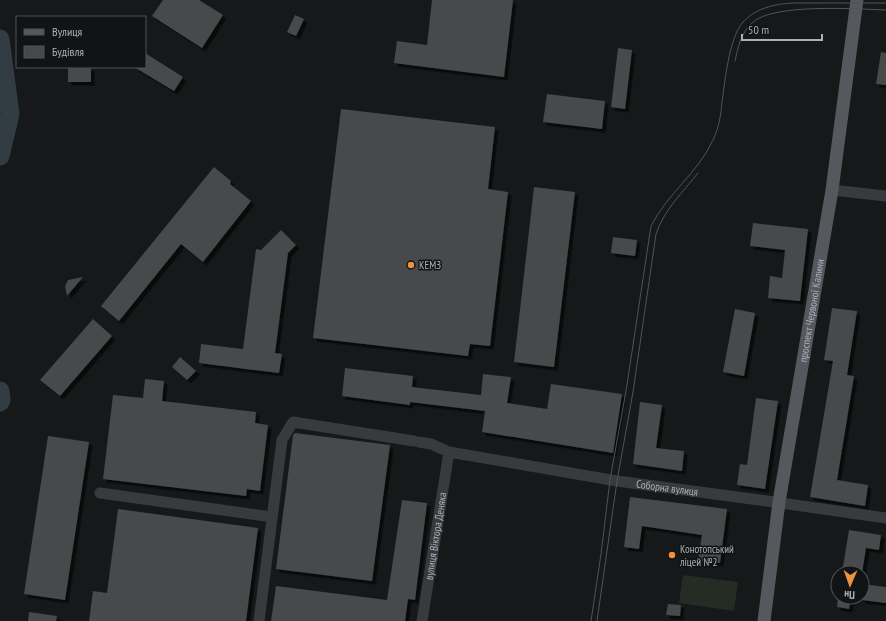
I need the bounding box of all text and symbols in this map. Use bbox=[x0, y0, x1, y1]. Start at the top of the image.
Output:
legend bbox=[16, 16, 146, 68]
scale bar bbox=[742, 16, 822, 42]
text: 50 m bbox=[748, 22, 769, 37]
text: Вулиця bbox=[52, 24, 82, 39]
text: Будівля bbox=[52, 44, 84, 59]
place label: КЕМЗ bbox=[419, 258, 441, 272]
street label: проспект Червоної Калини bbox=[796, 258, 827, 363]
marker: КЕМЗ bbox=[406, 260, 416, 270]
street label: Соборна вулиця bbox=[635, 477, 699, 499]
street label: вулиця Віктора Деняка bbox=[422, 491, 449, 581]
place label: Конотопський ліцей №2 bbox=[679, 542, 734, 569]
marker: Конотопський ліцей №2 bbox=[667, 550, 677, 560]
north arrow bbox=[830, 565, 870, 605]
text: Пн bbox=[844, 588, 855, 602]

